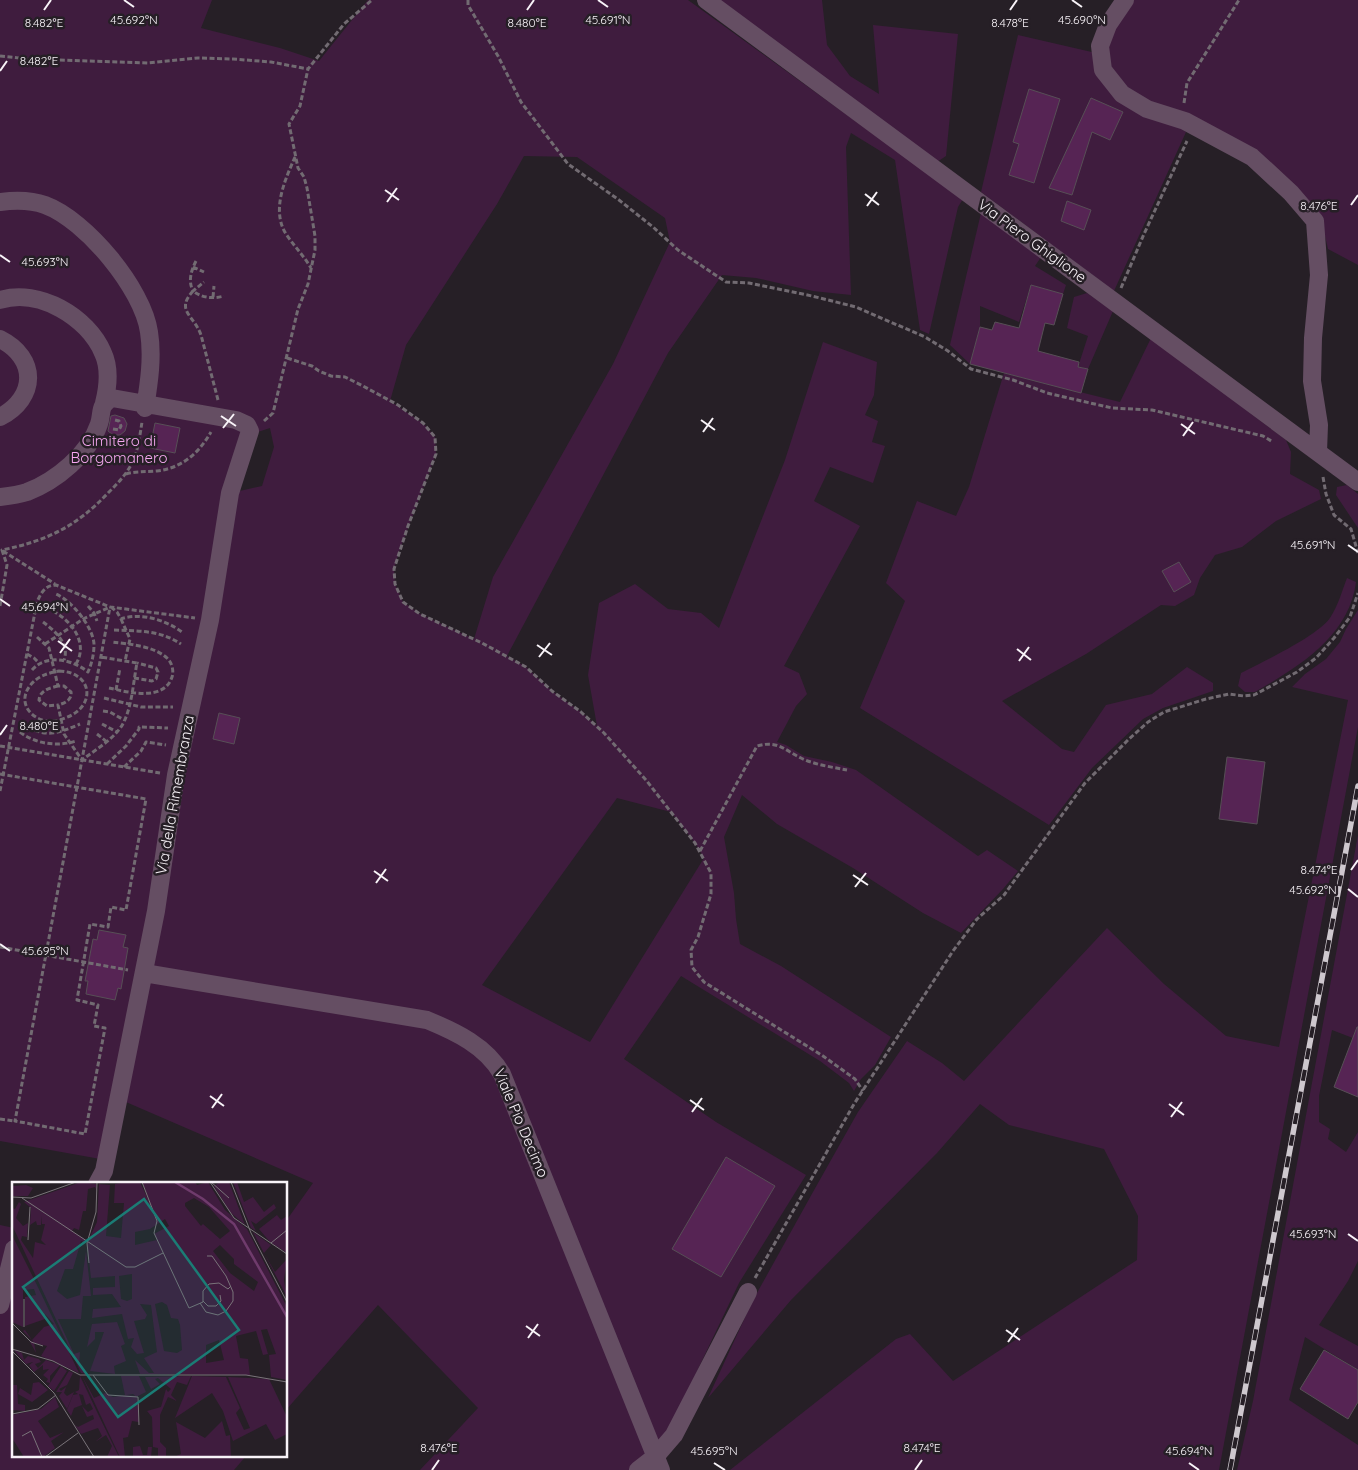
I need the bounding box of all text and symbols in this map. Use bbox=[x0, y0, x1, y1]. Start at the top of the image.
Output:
text: 45.692°N bbox=[110, 12, 158, 27]
text: 45.691°N bbox=[585, 12, 631, 27]
text: 45.690°N bbox=[1058, 12, 1106, 27]
text: 8.482°E bbox=[25, 15, 63, 30]
text: 8.480°E bbox=[507, 15, 547, 30]
text: 8.478°E bbox=[991, 15, 1029, 30]
text: 8.482°E bbox=[20, 53, 58, 68]
street label: Via Piero Ghiglione bbox=[974, 195, 1090, 286]
text: 8.476°E bbox=[1300, 198, 1338, 213]
text: 45.693°N bbox=[22, 254, 69, 269]
park label: Cimitero di Borgomanero bbox=[71, 431, 167, 467]
text: 45.691°N bbox=[1290, 537, 1336, 552]
text: 45.694°N bbox=[21, 599, 69, 614]
street label: Via della Rimembranza bbox=[151, 714, 198, 876]
text: 8.480°E bbox=[19, 718, 59, 733]
text: 8.474°E bbox=[1300, 862, 1338, 877]
text: 45.692°N bbox=[1289, 882, 1337, 897]
text: 45.695°N bbox=[21, 943, 69, 958]
street label: Viale Pio Decimo bbox=[490, 1065, 553, 1180]
inset map bbox=[12, 1182, 288, 1458]
text: 45.693°N bbox=[1290, 1226, 1337, 1241]
text: 8.476°E bbox=[420, 1440, 458, 1455]
text: 8.474°E bbox=[903, 1440, 941, 1455]
text: 45.695°N bbox=[690, 1443, 738, 1458]
text: 45.694°N bbox=[1165, 1443, 1213, 1458]

